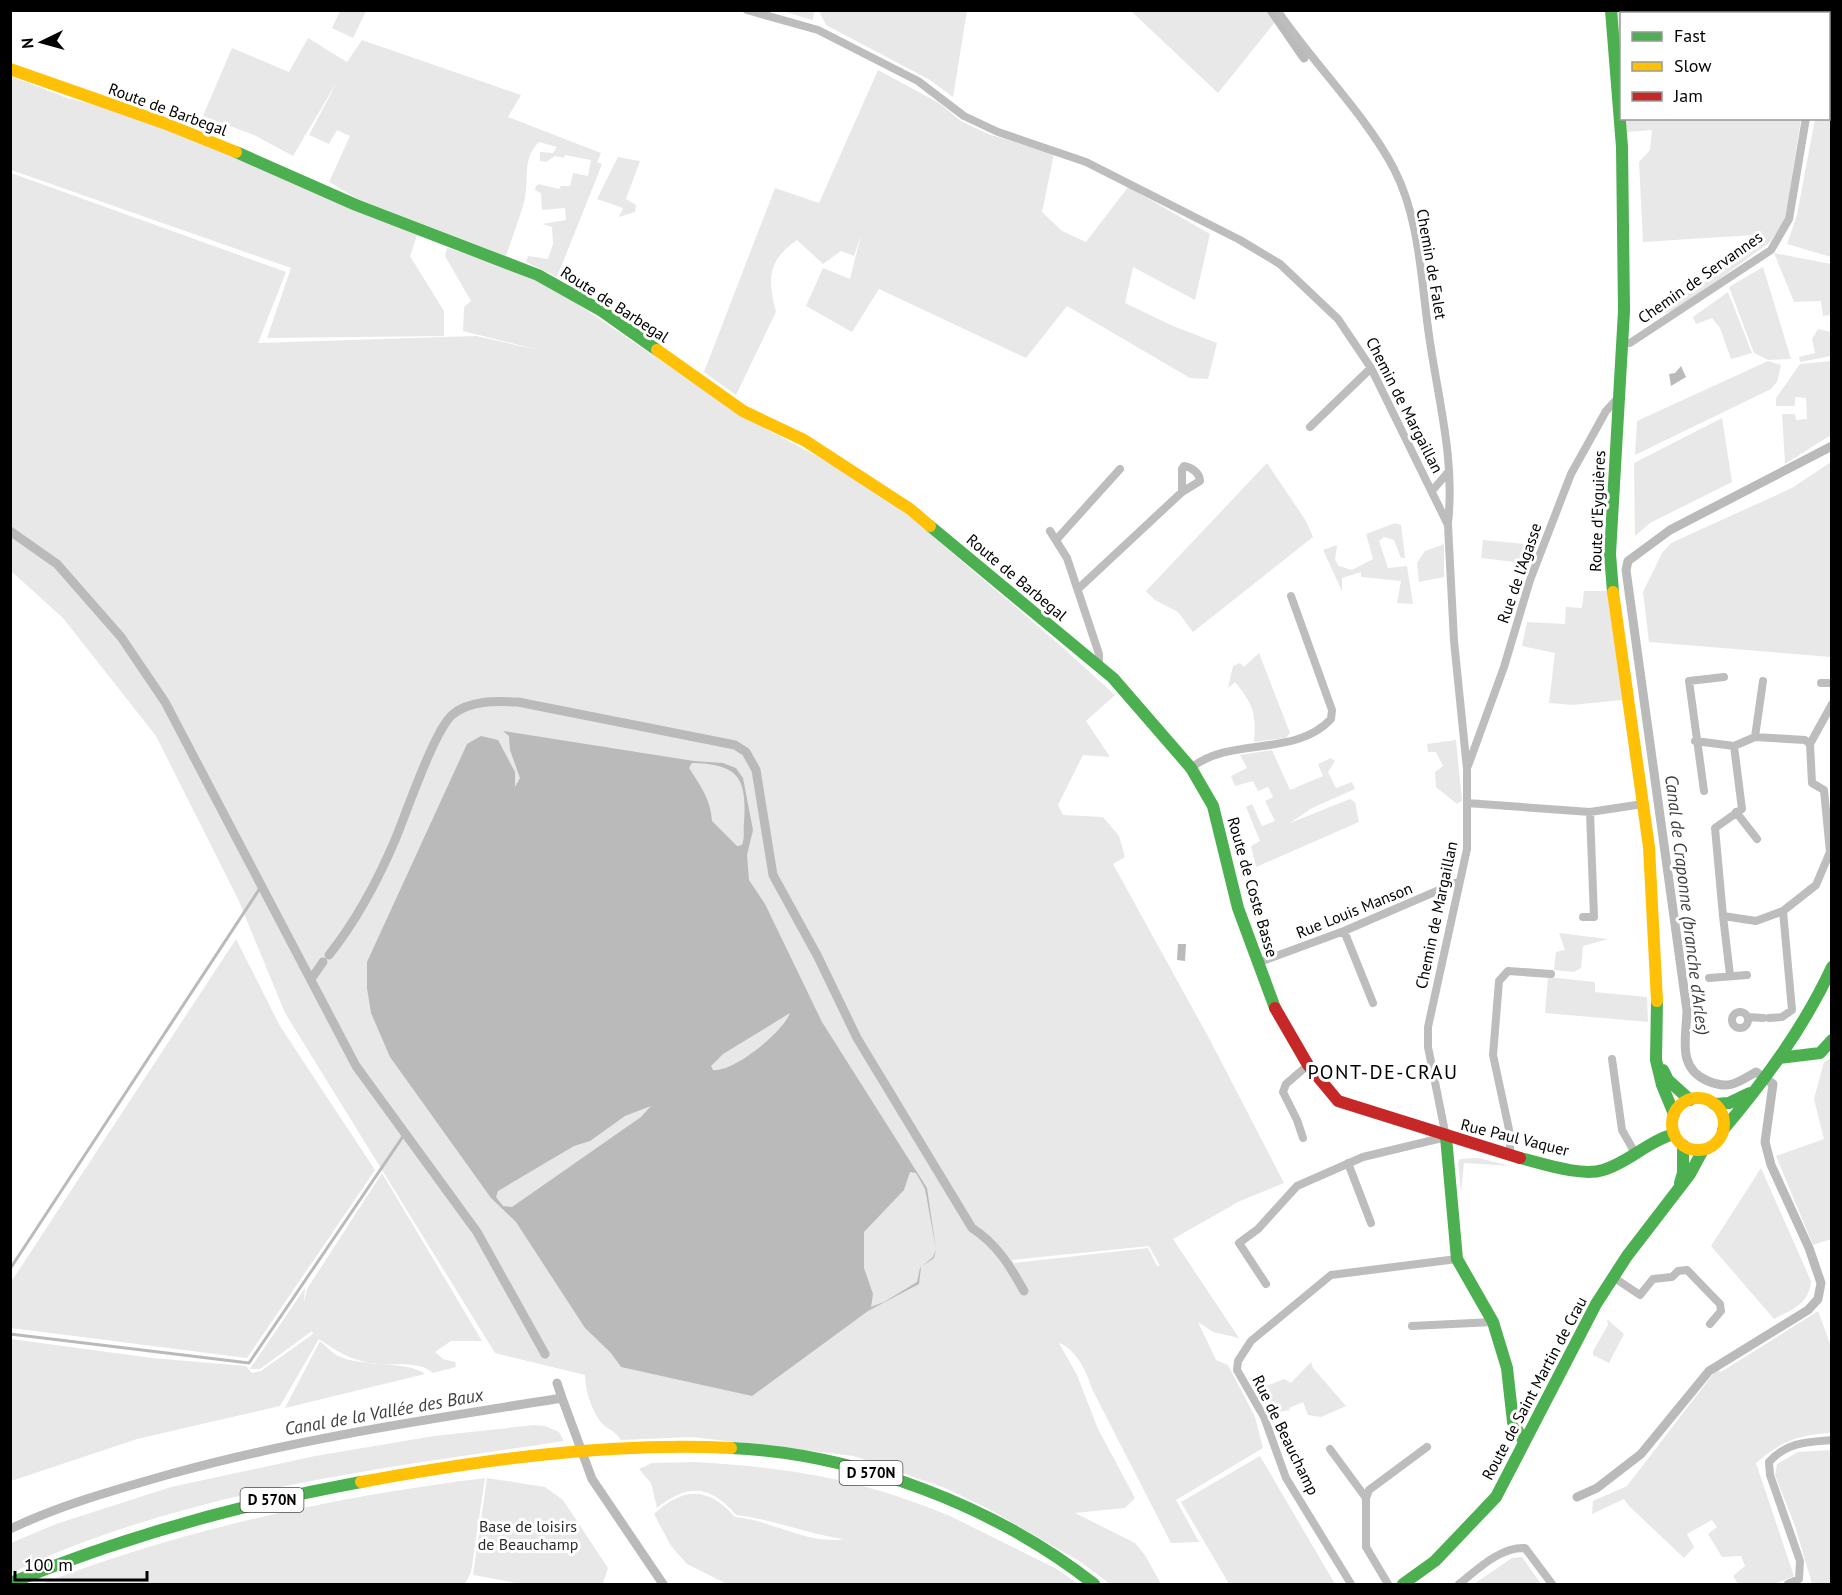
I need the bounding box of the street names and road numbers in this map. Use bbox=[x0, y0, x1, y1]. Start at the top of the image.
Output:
street label: Route de Barbegal bbox=[106, 78, 231, 140]
street label: Chemin de Falet bbox=[1412, 207, 1452, 321]
street label: Chemin de Servannes bbox=[1634, 226, 1766, 327]
street label: Route de Barbegal bbox=[557, 262, 673, 347]
street label: Chemin de Margaillan bbox=[1362, 334, 1448, 476]
street label: Route d'Eyguières bbox=[1585, 450, 1609, 572]
street label: Rue de l'Agasse bbox=[1492, 520, 1546, 626]
street label: Route de Barbegal bbox=[963, 529, 1072, 625]
street label: Route de Coste Basse bbox=[1223, 815, 1283, 959]
street label: Chemin de Margaillan bbox=[1411, 839, 1461, 991]
street label: Rue Louis Manson bbox=[1293, 878, 1415, 942]
street label: Rue Paul Vaquer bbox=[1459, 1114, 1572, 1160]
street label: Route de Saint Martin de Crau bbox=[1477, 1293, 1591, 1483]
street label: Rue de Beauchamp bbox=[1248, 1372, 1324, 1498]
road number: D 570N bbox=[840, 1461, 902, 1485]
road number: D 570N bbox=[240, 1488, 304, 1512]

